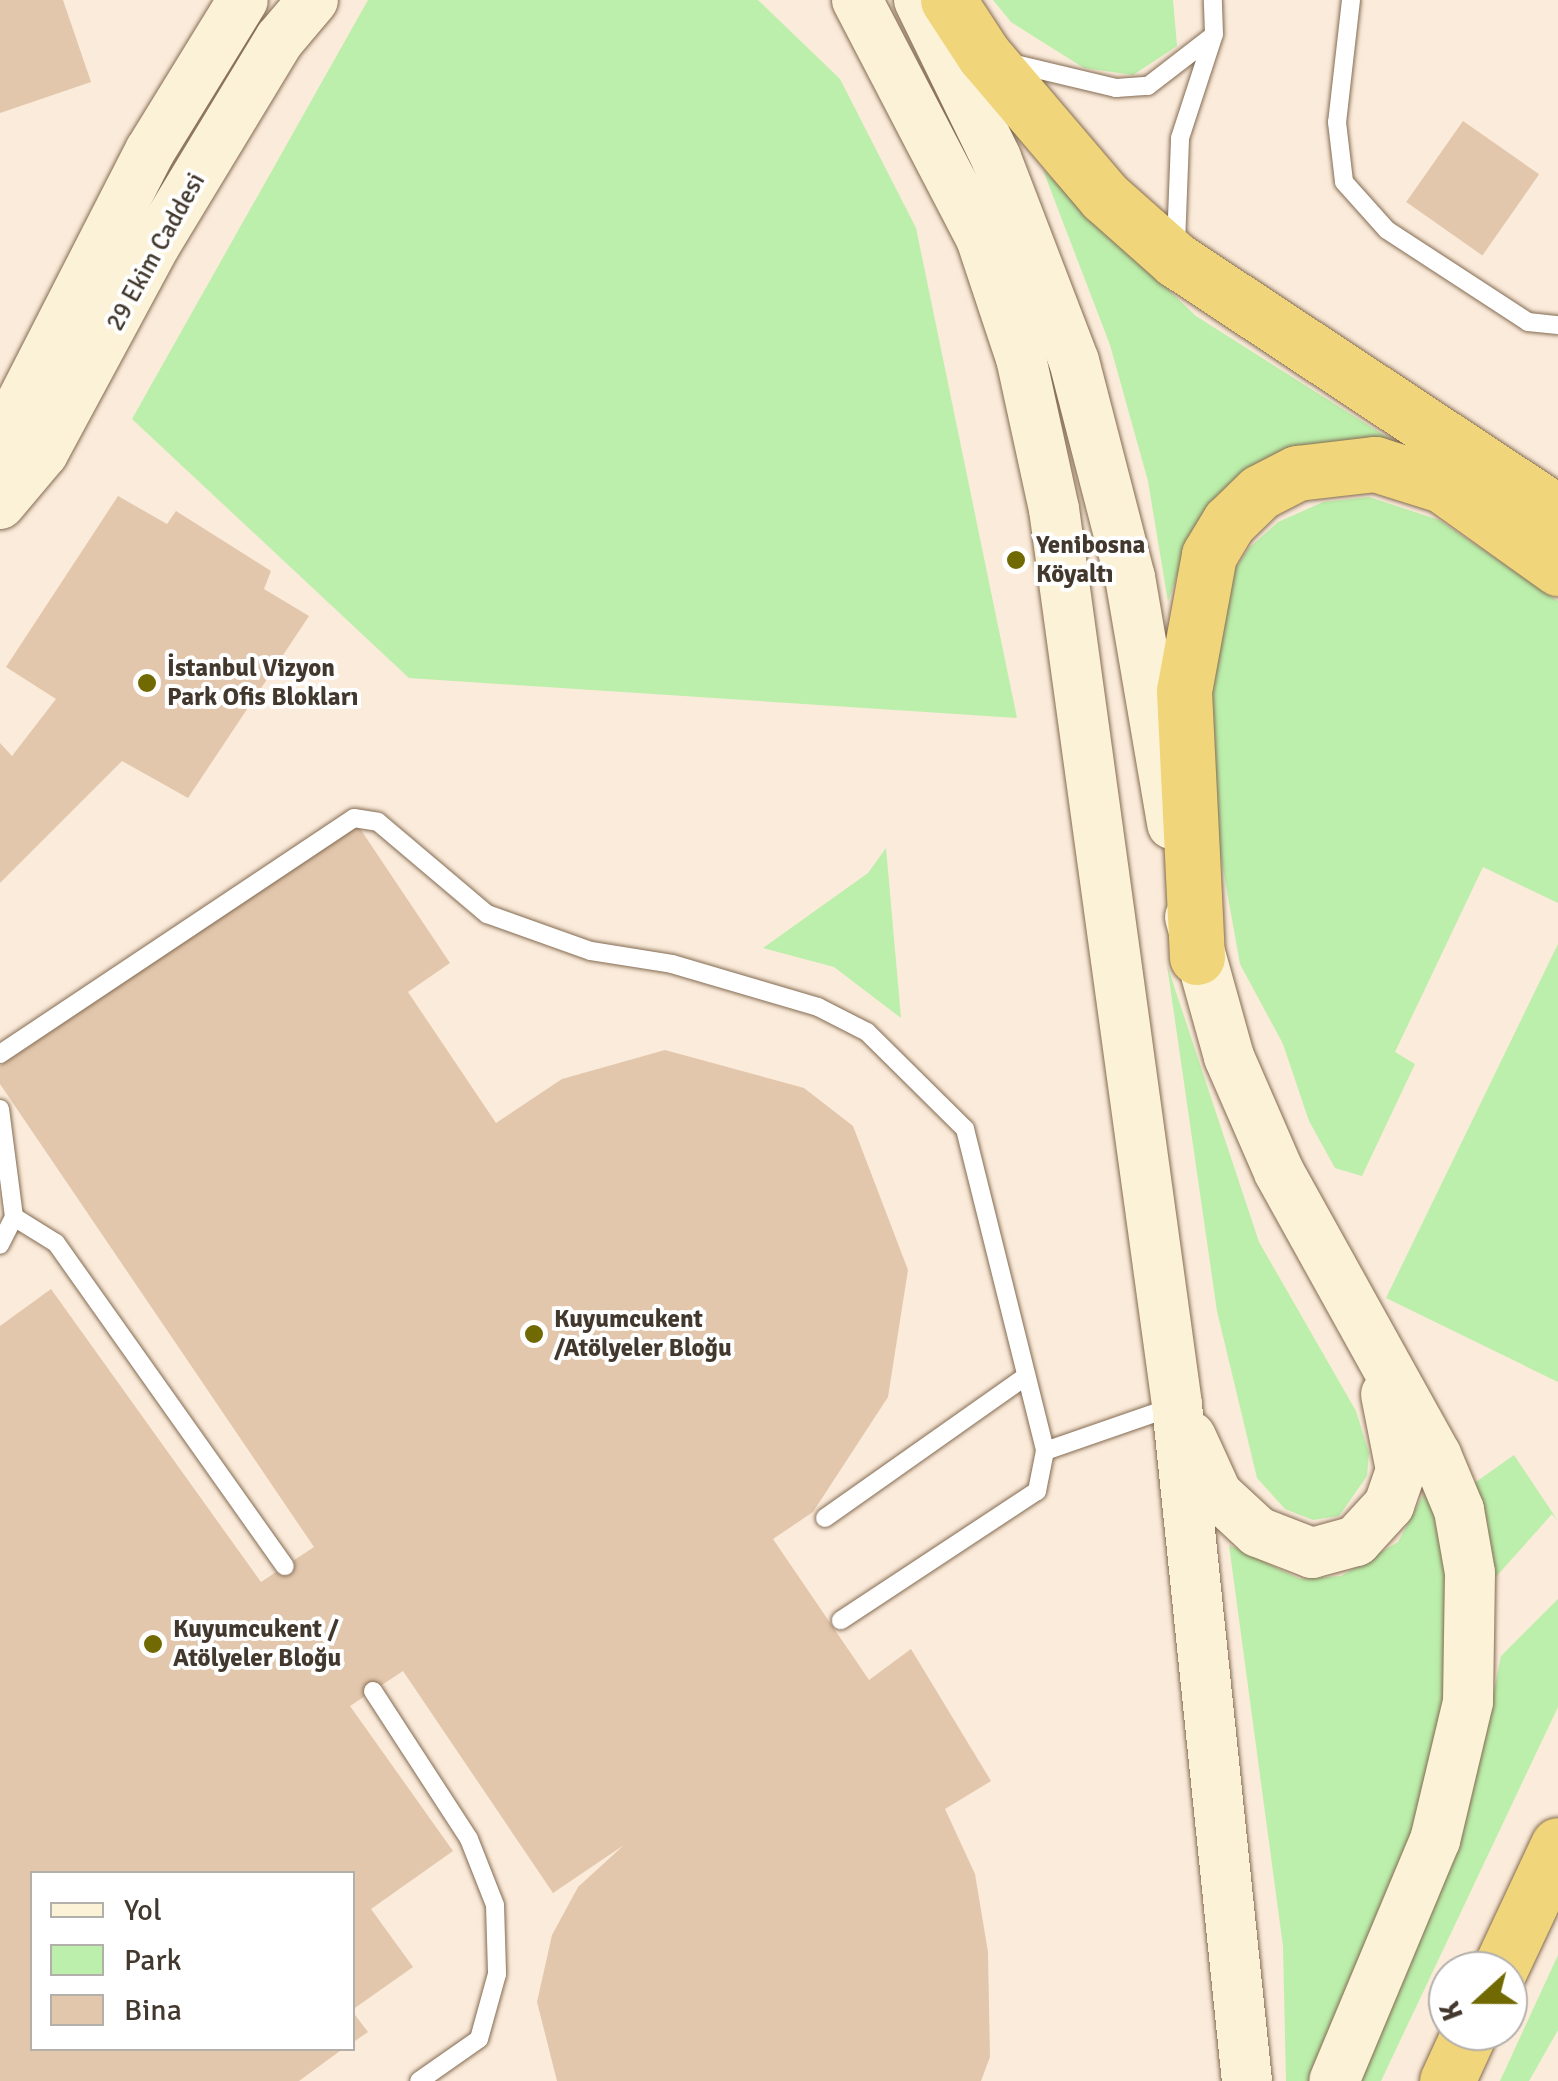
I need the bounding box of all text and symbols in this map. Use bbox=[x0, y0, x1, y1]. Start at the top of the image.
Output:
street label: 29 Ekim Caddesi bbox=[100, 168, 212, 336]
place label: Yenibosna Köyaltı bbox=[1036, 531, 1145, 590]
marker: Yenibosna Köyaltı bbox=[1005, 549, 1027, 571]
place label: İstanbul Vizyon Park Ofis Blokları bbox=[167, 654, 359, 713]
marker: İstanbul Vizyon Park Ofis Blokları bbox=[136, 672, 158, 694]
place label: Kuyumcukent /Atölyeler Bloğu bbox=[554, 1305, 732, 1364]
marker: Kuyumcukent /Atölyeler Bloğu bbox=[523, 1323, 545, 1345]
place label: Kuyumcukent / Atölyeler Bloğu bbox=[173, 1615, 341, 1674]
marker: Kuyumcukent / Atölyeler Bloğu bbox=[142, 1633, 164, 1655]
legend bbox=[30, 1871, 355, 2051]
text: Yol bbox=[124, 1892, 162, 1929]
text: Park bbox=[124, 1942, 182, 1979]
north arrow bbox=[1428, 1951, 1528, 2051]
text: Bina bbox=[124, 1992, 182, 2029]
text: K bbox=[1433, 1997, 1471, 2025]

